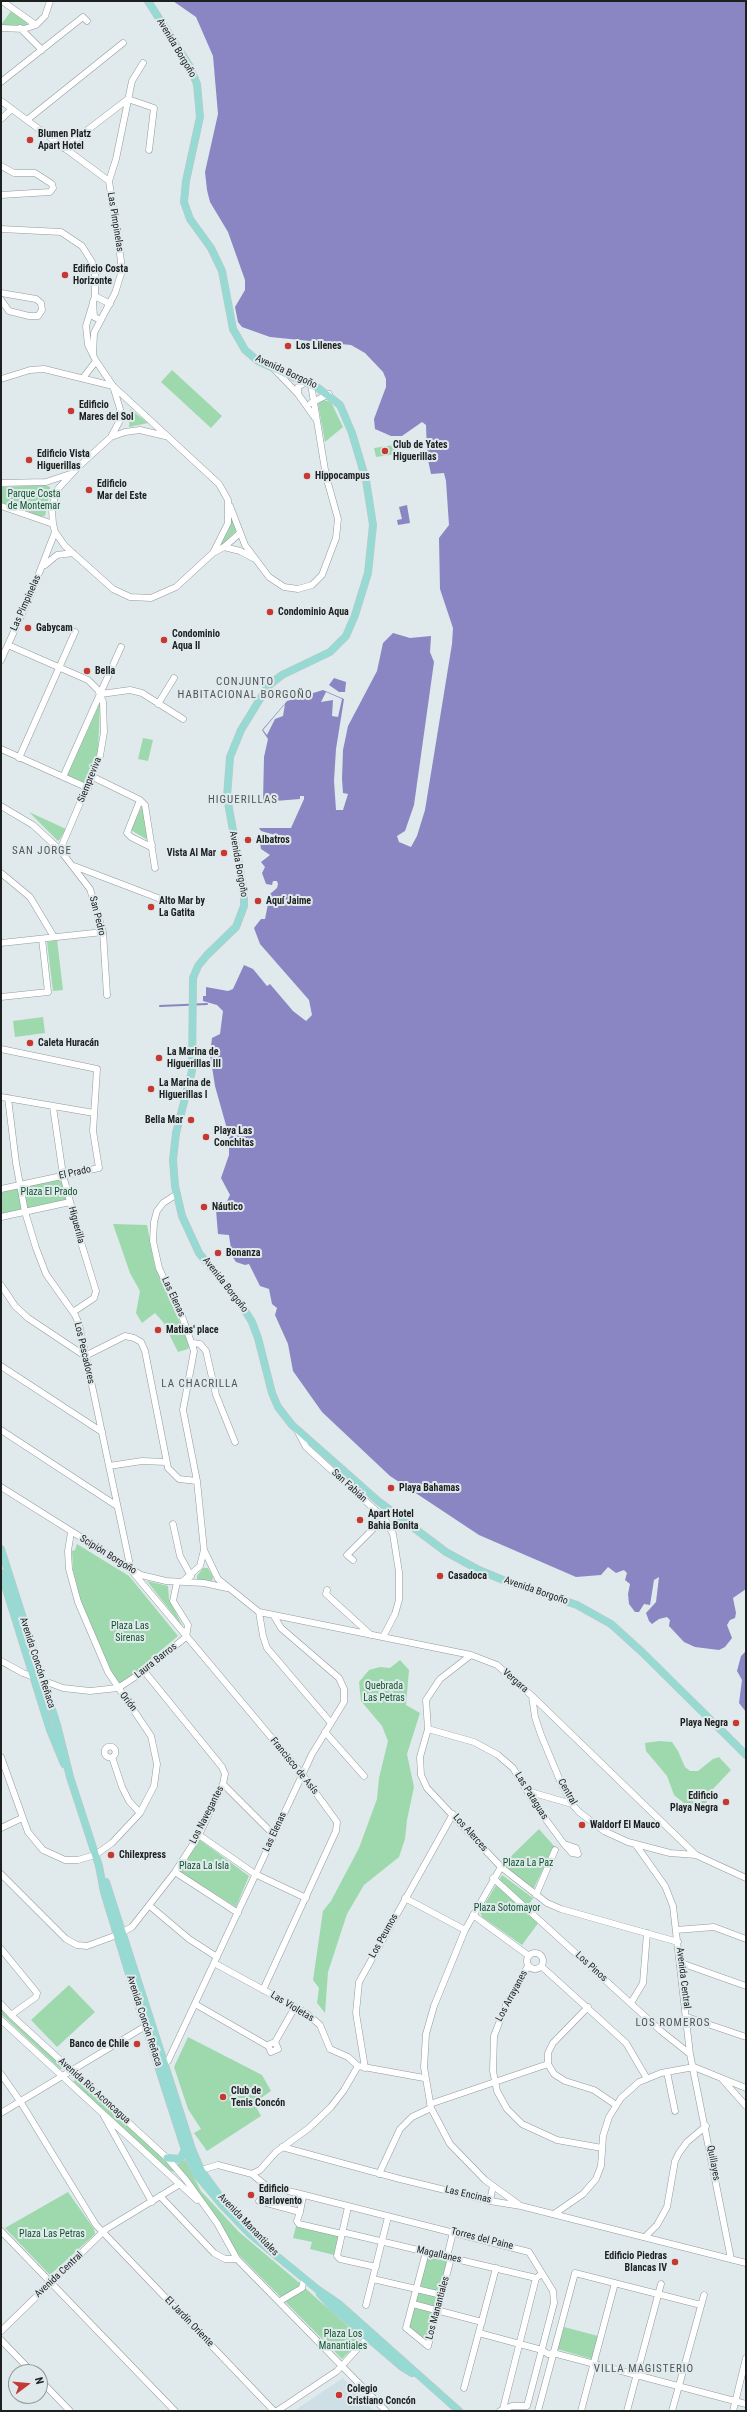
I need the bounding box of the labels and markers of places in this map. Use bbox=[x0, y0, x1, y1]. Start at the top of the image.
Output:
place label: Blumen Platz Apart Hotel bbox=[38, 128, 91, 152]
marker: Blumen Platz Apart Hotel bbox=[25, 135, 35, 145]
place label: Edificio Costa Horizonte bbox=[73, 263, 128, 286]
marker: Edificio Costa Horizonte bbox=[60, 270, 70, 280]
place label: Los Lilenes bbox=[296, 340, 341, 352]
marker: Los Lilenes bbox=[283, 341, 293, 351]
place label: Edificio Mares del Sol bbox=[79, 399, 134, 422]
marker: Edificio Mares del Sol bbox=[66, 406, 76, 416]
place label: Club de Yates Higuerillas bbox=[393, 439, 448, 462]
marker: Club de Yates Higuerillas bbox=[380, 446, 390, 456]
place label: Edificio Vista Higuerillas bbox=[37, 448, 90, 472]
marker: Edificio Vista Higuerillas bbox=[24, 455, 34, 465]
place label: Hippocampus bbox=[315, 470, 370, 482]
marker: Hippocampus bbox=[302, 471, 312, 481]
place label: Edificio Mar del Este bbox=[97, 478, 147, 502]
marker: Edificio Mar del Este bbox=[84, 485, 94, 495]
place label: Condominio Aqua bbox=[278, 606, 349, 618]
marker: Condominio Aqua bbox=[265, 607, 275, 617]
place label: Gabycam bbox=[36, 622, 73, 634]
marker: Gabycam bbox=[23, 623, 33, 633]
place label: Condominio Aqua II bbox=[172, 628, 220, 652]
marker: Condominio Aqua II bbox=[159, 635, 169, 645]
place label: Bella bbox=[95, 665, 115, 677]
marker: Bella bbox=[82, 666, 92, 676]
place label: Albatros bbox=[256, 834, 290, 846]
marker: Albatros bbox=[243, 835, 253, 845]
place label: Vista Al Mar bbox=[167, 847, 216, 859]
marker: Vista Al Mar bbox=[219, 848, 229, 858]
place label: Alto Mar by La Gatita bbox=[159, 895, 205, 918]
place label: Aquí Jaime bbox=[266, 895, 311, 907]
marker: Aquí Jaime bbox=[253, 896, 263, 906]
marker: Alto Mar by La Gatita bbox=[146, 902, 156, 912]
place label: Caleta Huracán bbox=[38, 1037, 99, 1049]
marker: Caleta Huracán bbox=[25, 1038, 35, 1048]
place label: La Marina de Higuerillas III bbox=[167, 1046, 221, 1070]
marker: La Marina de Higuerillas III bbox=[154, 1053, 164, 1063]
place label: La Marina de Higuerillas I bbox=[159, 1077, 211, 1100]
marker: La Marina de Higuerillas I bbox=[146, 1084, 156, 1094]
place label: Bella Mar bbox=[145, 1114, 183, 1126]
marker: Bella Mar bbox=[186, 1115, 196, 1125]
place label: Playa Las Conchitas bbox=[214, 1125, 254, 1148]
marker: Playa Las Conchitas bbox=[201, 1132, 211, 1142]
place label: Náutico bbox=[212, 1201, 243, 1213]
marker: Náutico bbox=[199, 1202, 209, 1212]
place label: Bonanza bbox=[226, 1247, 260, 1259]
marker: Bonanza bbox=[213, 1248, 223, 1258]
place label: Matias' place bbox=[166, 1324, 219, 1336]
marker: Matias' place bbox=[153, 1325, 163, 1335]
place label: Playa Bahamas bbox=[399, 1482, 460, 1494]
marker: Playa Bahamas bbox=[386, 1483, 396, 1493]
place label: Apart Hotel Bahia Bonita bbox=[368, 1508, 419, 1532]
marker: Apart Hotel Bahia Bonita bbox=[355, 1515, 365, 1525]
place label: Casadoca bbox=[448, 1570, 487, 1582]
marker: Casadoca bbox=[435, 1571, 445, 1581]
place label: Playa Negra bbox=[680, 1717, 728, 1729]
marker: Playa Negra bbox=[731, 1718, 741, 1728]
place label: Edificio Playa Negra bbox=[670, 1790, 718, 1814]
marker: Edificio Playa Negra bbox=[721, 1797, 731, 1807]
place label: Waldorf El Mauco bbox=[590, 1819, 660, 1831]
marker: Waldorf El Mauco bbox=[577, 1820, 587, 1830]
place label: Chilexpress bbox=[119, 1849, 166, 1861]
marker: Chilexpress bbox=[106, 1850, 116, 1860]
place label: Banco de Chile bbox=[69, 2038, 129, 2050]
marker: Banco de Chile bbox=[132, 2039, 142, 2049]
place label: Club de Tenis Concón bbox=[231, 2085, 285, 2108]
marker: Club de Tenis Concón bbox=[218, 2092, 228, 2102]
place label: Edificio Barlovento bbox=[259, 2183, 302, 2206]
marker: Edificio Barlovento bbox=[246, 2190, 256, 2200]
place label: Edificio Piedras Blancas IV bbox=[605, 2250, 667, 2274]
marker: Edificio Piedras Blancas IV bbox=[670, 2257, 680, 2267]
place label: Colegio Cristiano Concón bbox=[347, 2383, 416, 2406]
marker: Colegio Cristiano Concón bbox=[334, 2390, 344, 2400]

